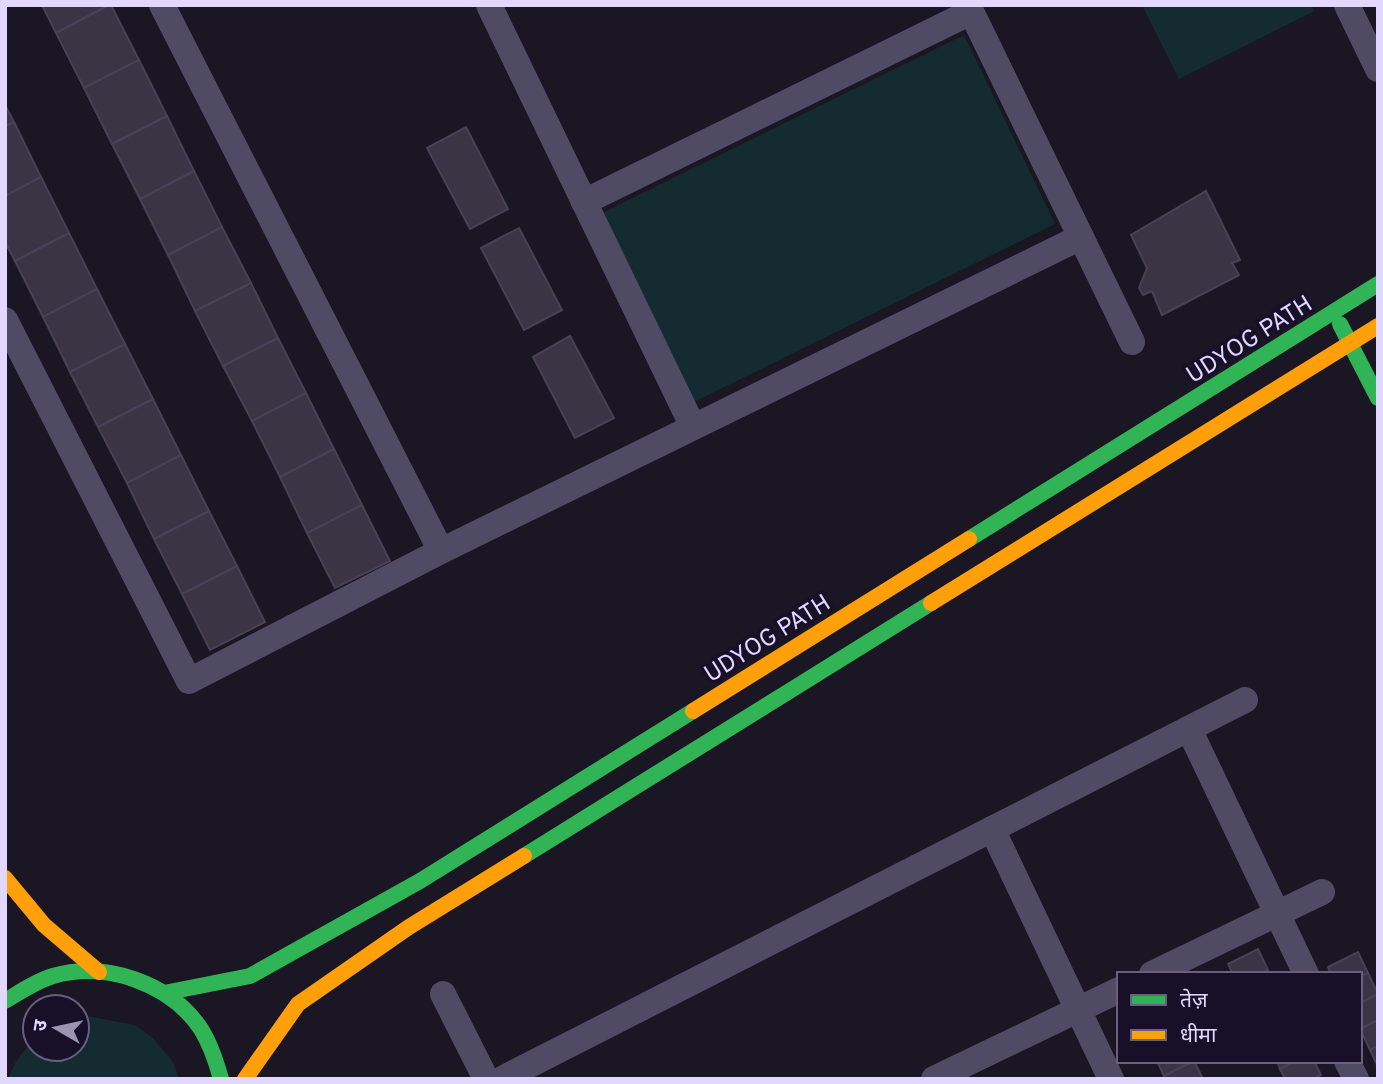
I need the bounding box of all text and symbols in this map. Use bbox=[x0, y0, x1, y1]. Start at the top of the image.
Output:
street label: UDYOG PATH bbox=[1181, 290, 1319, 391]
street label: UDYOG PATH bbox=[699, 589, 837, 690]
legend bbox=[1117, 972, 1362, 1063]
text: तेज़ bbox=[1180, 988, 1208, 1015]
north arrow bbox=[21, 993, 91, 1063]
text: उ bbox=[28, 1017, 54, 1033]
text: धीमा bbox=[1180, 1023, 1217, 1050]

